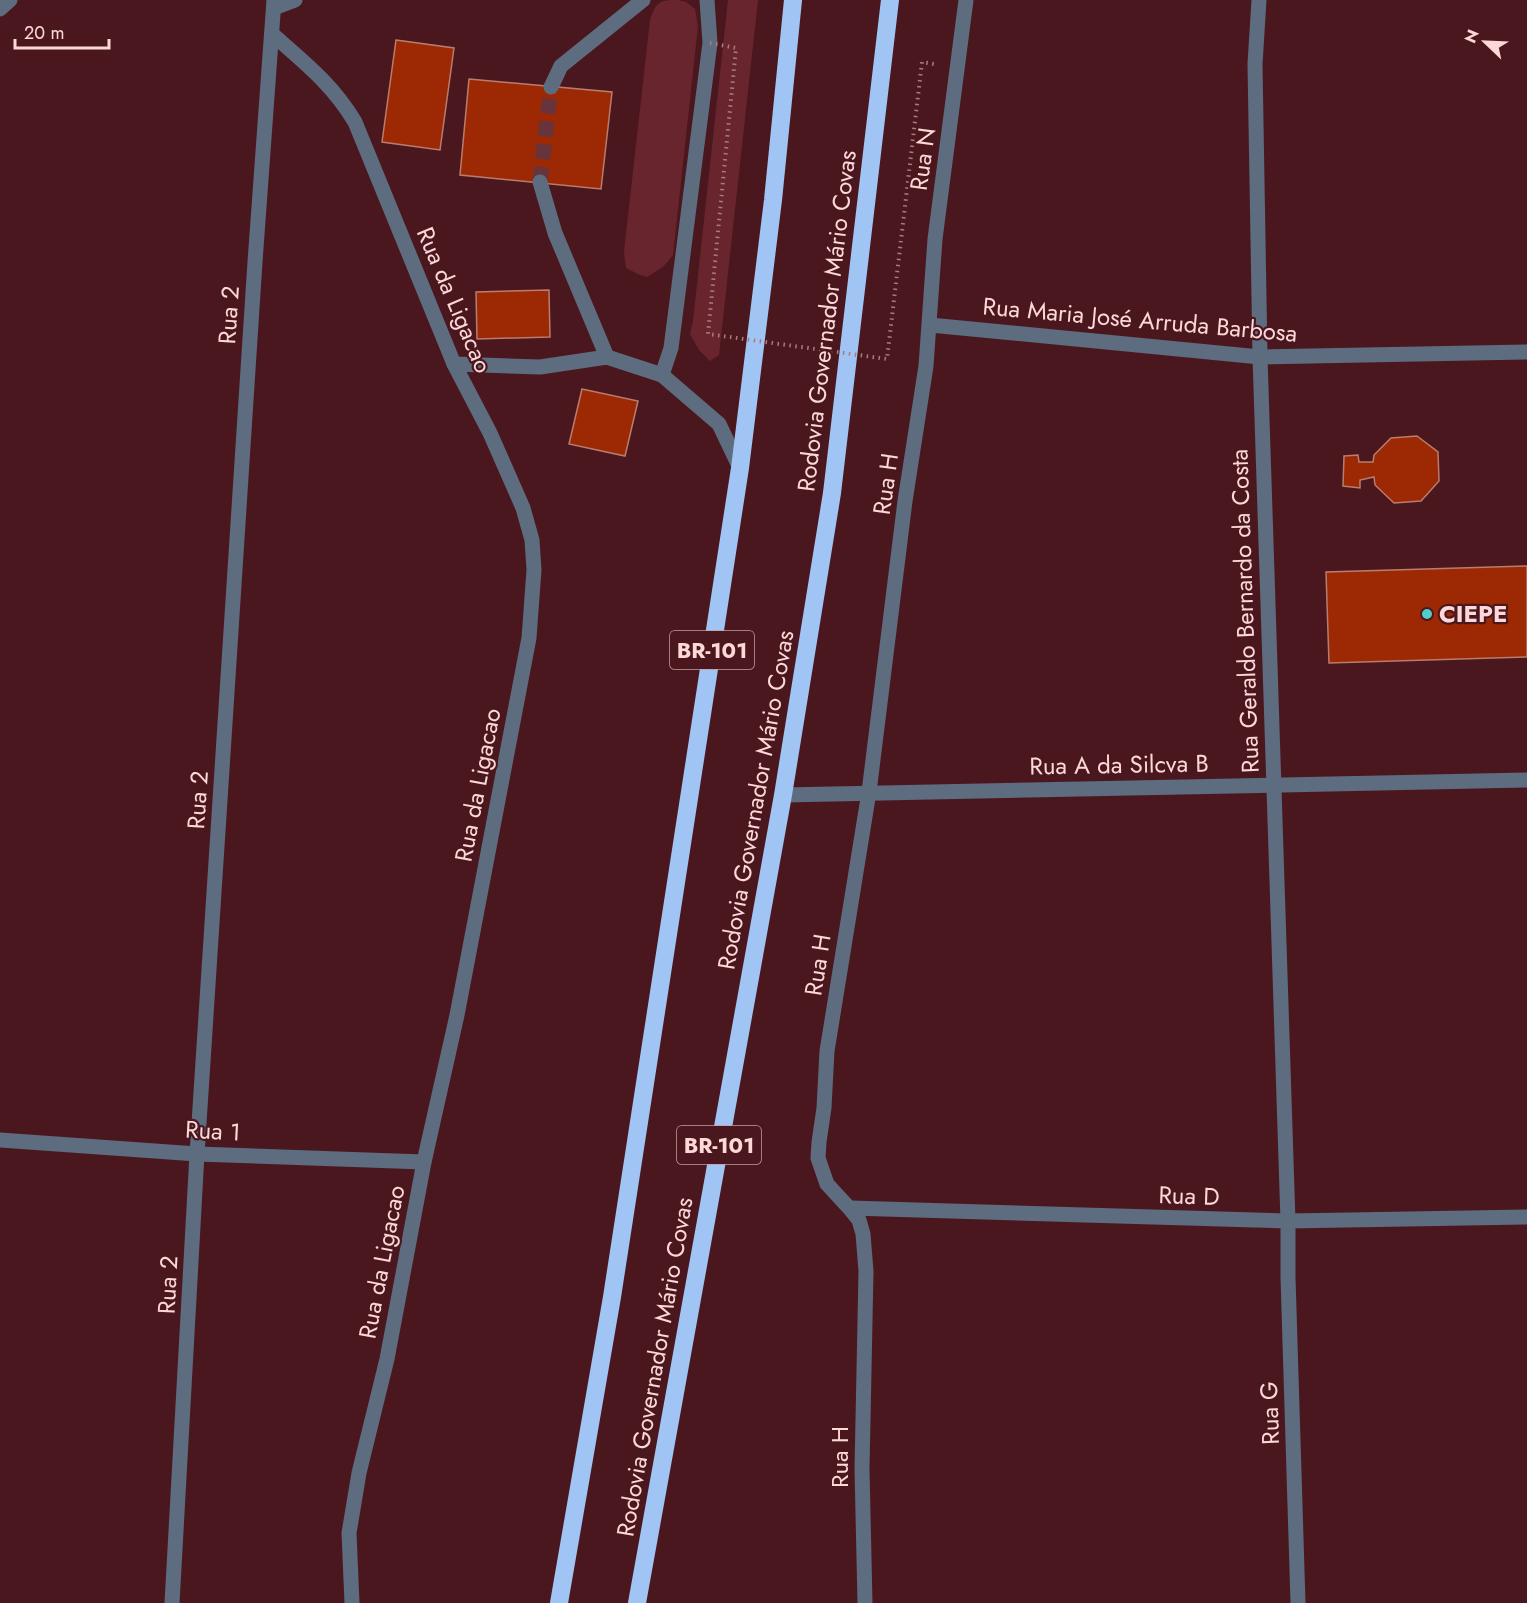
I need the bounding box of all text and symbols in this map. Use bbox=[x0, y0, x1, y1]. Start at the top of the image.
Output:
scale bar bbox=[15, 12, 110, 50]
north arrow bbox=[1455, 12, 1515, 72]
text: 20 m bbox=[24, 20, 64, 46]
text: N bbox=[1459, 26, 1485, 47]
street label: Rua N bbox=[901, 125, 944, 193]
street label: Rodovia Governador Mário Covas bbox=[788, 148, 865, 494]
street label: Rua da Ligacao bbox=[408, 221, 501, 378]
street label: Rua 2 bbox=[209, 285, 248, 345]
street label: Rua Maria José Arruda Barbosa bbox=[981, 288, 1299, 351]
street label: Rua Geraldo Bernardo da Costa bbox=[1221, 448, 1268, 774]
street label: Rua H bbox=[864, 451, 907, 517]
place label: CIEPE bbox=[1439, 596, 1507, 631]
marker: CIEPE bbox=[1420, 607, 1434, 621]
street label: Rodovia Governador Mário Covas bbox=[708, 628, 803, 972]
road number: BR-101 bbox=[670, 631, 754, 669]
street label: Rua da Ligacao bbox=[445, 705, 510, 865]
street label: Rua A da Silcva B bbox=[1029, 745, 1209, 784]
street label: Rua 2 bbox=[178, 770, 217, 830]
street label: Rua H bbox=[795, 932, 840, 998]
street label: Rua 1 bbox=[184, 1112, 242, 1149]
road number: BR-101 bbox=[677, 1126, 761, 1164]
street label: Rua D bbox=[1158, 1177, 1220, 1214]
street label: Rua da Ligacao bbox=[349, 1182, 414, 1342]
street label: Rodovia Governador Mário Covas bbox=[607, 1195, 702, 1539]
street label: Rua 2 bbox=[148, 1255, 187, 1315]
street label: Rua G bbox=[1251, 1381, 1288, 1445]
street label: Rua H bbox=[822, 1426, 857, 1488]

